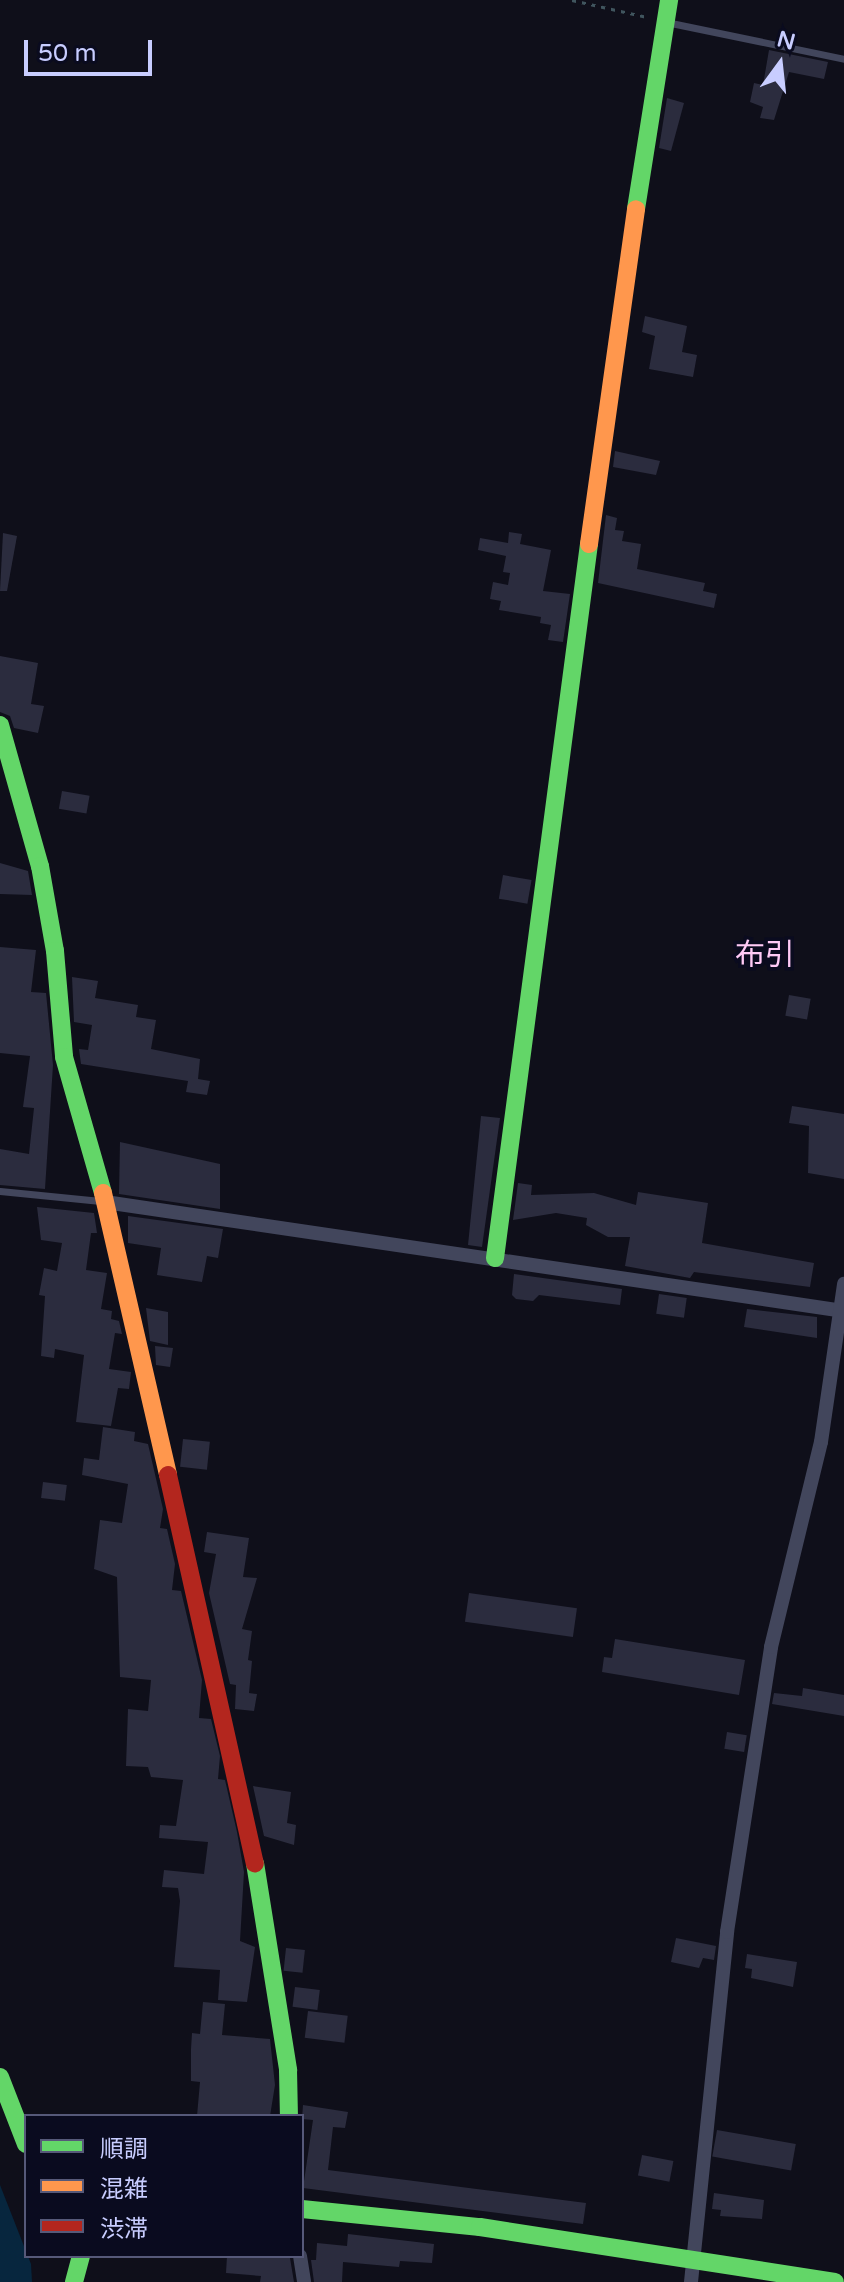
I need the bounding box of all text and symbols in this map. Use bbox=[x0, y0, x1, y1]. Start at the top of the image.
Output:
scale bar bbox=[28, 24, 156, 74]
north arrow bbox=[740, 24, 820, 104]
text: N bbox=[774, 26, 798, 56]
text: 50 m bbox=[38, 39, 96, 68]
district label: 布引 bbox=[735, 938, 795, 974]
legend bbox=[24, 2114, 304, 2258]
text: 順調 bbox=[100, 2135, 148, 2164]
text: 混雑 bbox=[100, 2175, 148, 2204]
text: 渋滞 bbox=[100, 2215, 148, 2244]

